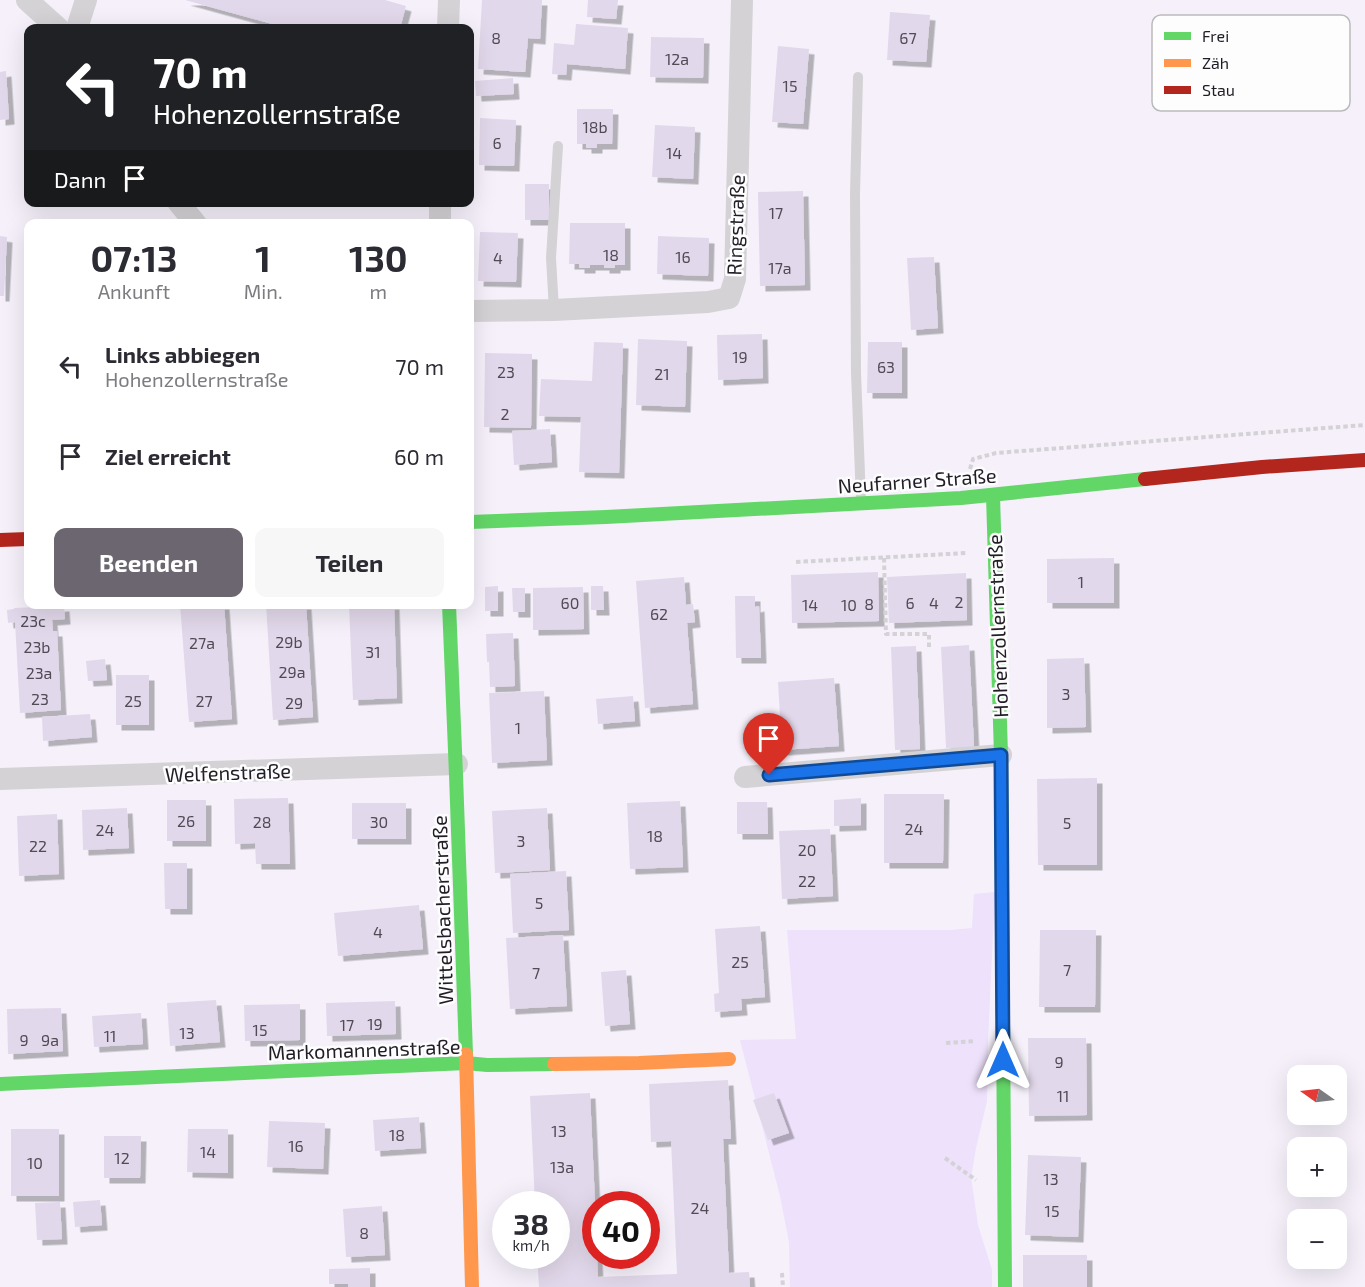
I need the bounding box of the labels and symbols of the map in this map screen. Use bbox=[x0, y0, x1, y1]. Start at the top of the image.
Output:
legend bbox=[1152, 15, 1350, 111]
text: Frei bbox=[1202, 26, 1229, 45]
house number: 8 bbox=[491, 28, 501, 47]
house number: 67 bbox=[899, 28, 917, 47]
house number: 12a bbox=[665, 49, 689, 68]
text: Zäh bbox=[1202, 53, 1229, 72]
house number: 15 bbox=[783, 76, 797, 95]
text: Stau bbox=[1202, 80, 1235, 99]
house number: 18b bbox=[582, 117, 608, 136]
house number: 6 bbox=[492, 133, 502, 152]
house number: 14 bbox=[666, 143, 682, 162]
street label: Ringstraße bbox=[721, 174, 749, 276]
house number: 17 bbox=[769, 203, 783, 222]
house number: 18 bbox=[603, 245, 619, 264]
house number: 16 bbox=[675, 247, 691, 266]
house number: 4 bbox=[493, 248, 503, 267]
house number: 17a bbox=[768, 258, 792, 277]
house number: 19 bbox=[732, 347, 748, 366]
house number: 63 bbox=[877, 357, 895, 376]
house number: 23 bbox=[497, 362, 515, 381]
house number: 21 bbox=[654, 364, 670, 383]
house number: 2 bbox=[501, 404, 510, 423]
street label: Neufarner Straße bbox=[837, 462, 997, 498]
street label: Hohenzollernstraße bbox=[982, 534, 1012, 718]
house number: 1 bbox=[1078, 572, 1084, 591]
house number: 2 bbox=[955, 592, 964, 611]
house number: 60 bbox=[561, 593, 579, 612]
house number: 6 bbox=[905, 593, 915, 612]
house number: 4 bbox=[929, 593, 939, 612]
house number: 8 bbox=[864, 594, 874, 613]
house number: 14 bbox=[802, 595, 818, 614]
house number: 10 bbox=[841, 595, 857, 614]
house number: 62 bbox=[650, 604, 668, 623]
house number: 23c bbox=[20, 611, 46, 630]
house number: 29b bbox=[275, 632, 303, 651]
house number: 27a bbox=[189, 633, 215, 652]
house number: 23b bbox=[23, 637, 51, 656]
house number: 31 bbox=[365, 642, 381, 661]
house number: 29a bbox=[279, 662, 305, 681]
house number: 23a bbox=[26, 663, 52, 682]
house number: 3 bbox=[1062, 684, 1070, 703]
house number: 23 bbox=[31, 689, 49, 708]
house number: 25 bbox=[124, 691, 142, 710]
house number: 27 bbox=[195, 691, 213, 710]
house number: 29 bbox=[285, 693, 303, 712]
pin bbox=[743, 713, 794, 775]
house number: 1 bbox=[515, 718, 521, 737]
street label: Welfenstraße bbox=[165, 758, 291, 786]
house number: 26 bbox=[177, 811, 195, 830]
house number: 28 bbox=[253, 812, 271, 831]
house number: 30 bbox=[370, 812, 388, 831]
house number: 5 bbox=[1063, 813, 1071, 832]
street label: Wittelsbacherstraße bbox=[427, 815, 457, 1005]
house number: 24 bbox=[905, 819, 924, 838]
house number: 24 bbox=[96, 820, 115, 839]
house number: 18 bbox=[647, 826, 663, 845]
house number: 3 bbox=[517, 831, 525, 850]
house number: 22 bbox=[29, 836, 47, 855]
house number: 20 bbox=[798, 840, 816, 859]
house number: 22 bbox=[798, 871, 816, 890]
house number: 5 bbox=[535, 893, 543, 912]
house number: 4 bbox=[373, 922, 383, 941]
house number: 25 bbox=[731, 952, 749, 971]
house number: 7 bbox=[1063, 960, 1071, 979]
house number: 7 bbox=[532, 963, 540, 982]
house number: 19 bbox=[367, 1014, 383, 1033]
house number: 17 bbox=[340, 1015, 354, 1034]
house number: 15 bbox=[253, 1020, 267, 1039]
house number: 13 bbox=[179, 1023, 195, 1042]
house number: 11 bbox=[104, 1026, 116, 1045]
position arrow bbox=[971, 1028, 1035, 1092]
house number: 9 bbox=[19, 1030, 29, 1049]
house number: 9a bbox=[41, 1030, 59, 1049]
street label: Markomannenstraße bbox=[267, 1034, 461, 1064]
house number: 9 bbox=[1054, 1052, 1064, 1071]
north arrow bbox=[1287, 1065, 1347, 1125]
house number: 11 bbox=[1057, 1086, 1069, 1105]
house number: 13 bbox=[551, 1121, 567, 1140]
house number: 18 bbox=[389, 1125, 405, 1144]
house number: 16 bbox=[288, 1136, 304, 1155]
house number: 14 bbox=[200, 1142, 216, 1161]
house number: 12 bbox=[114, 1148, 130, 1167]
house number: 10 bbox=[27, 1153, 43, 1172]
house number: 13a bbox=[550, 1157, 574, 1176]
house number: 13 bbox=[1043, 1169, 1059, 1188]
speed limit sign: 40 bbox=[582, 1191, 660, 1269]
house number: 24 bbox=[691, 1198, 710, 1217]
house number: 15 bbox=[1045, 1201, 1059, 1220]
house number: 8 bbox=[359, 1223, 369, 1242]

